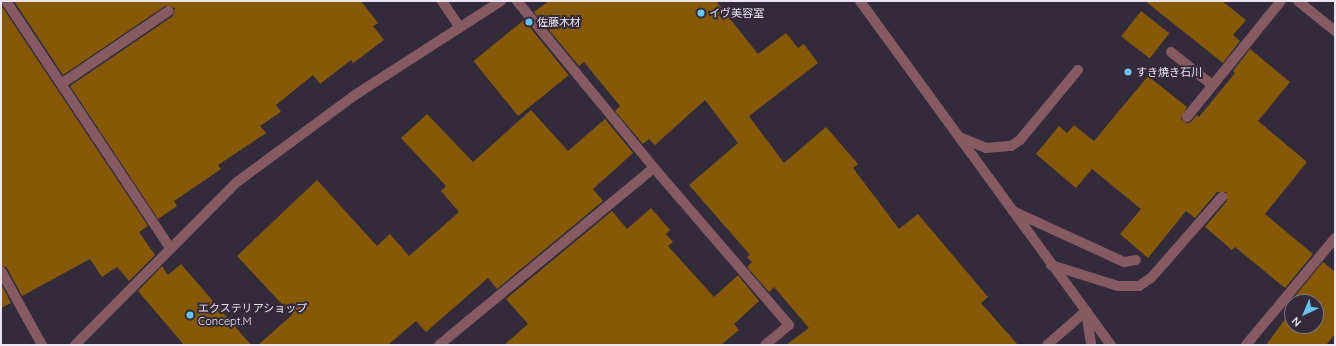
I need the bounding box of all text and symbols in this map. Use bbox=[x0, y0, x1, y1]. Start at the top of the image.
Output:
place label: イヴ美容室 bbox=[709, 6, 764, 20]
marker: イヴ美容室 bbox=[696, 8, 706, 18]
place label: 佐藤木材 bbox=[537, 15, 581, 29]
marker: 佐藤木材 bbox=[524, 17, 534, 27]
place label: すき焼き石川 bbox=[1136, 65, 1202, 79]
marker: すき焼き石川 bbox=[1123, 67, 1133, 77]
north arrow bbox=[1284, 294, 1324, 334]
place label: エクステリアショップ Concept.M bbox=[198, 302, 308, 328]
marker: エクステリアショップ Concept.M bbox=[185, 310, 195, 320]
text: N bbox=[1289, 314, 1304, 330]

